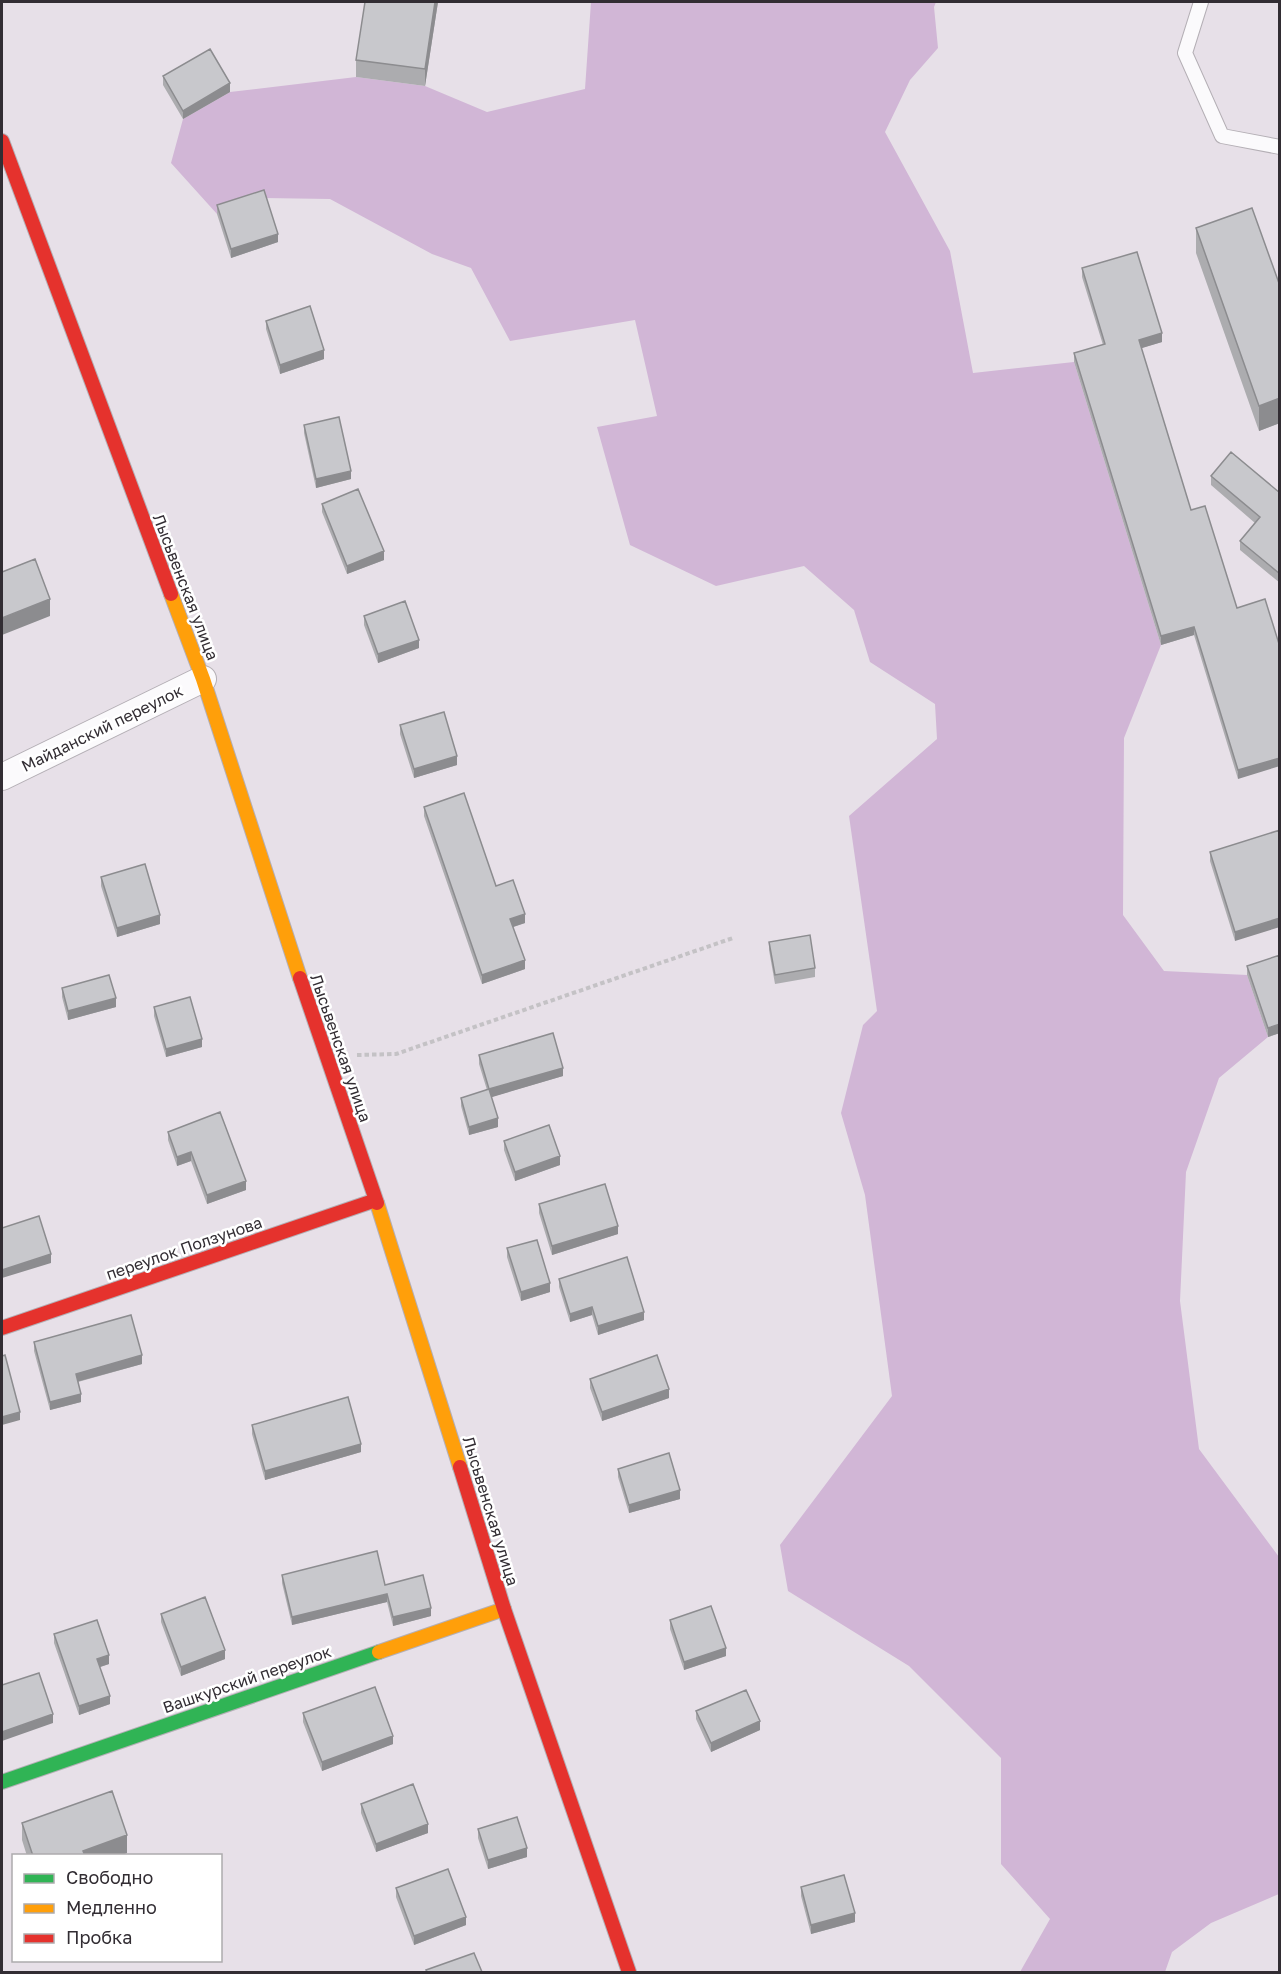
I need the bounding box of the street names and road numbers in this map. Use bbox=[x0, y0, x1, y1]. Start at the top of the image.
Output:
street label: Лысьвенская улица bbox=[149, 511, 223, 663]
street label: Майданский переулок bbox=[18, 680, 186, 776]
street label: Лысьвенская улица bbox=[306, 971, 376, 1125]
street label: переулок Ползунова bbox=[103, 1212, 265, 1284]
street label: Лысьвенская улица bbox=[459, 1434, 523, 1588]
street label: Вашкурский переулок bbox=[160, 1641, 334, 1717]

